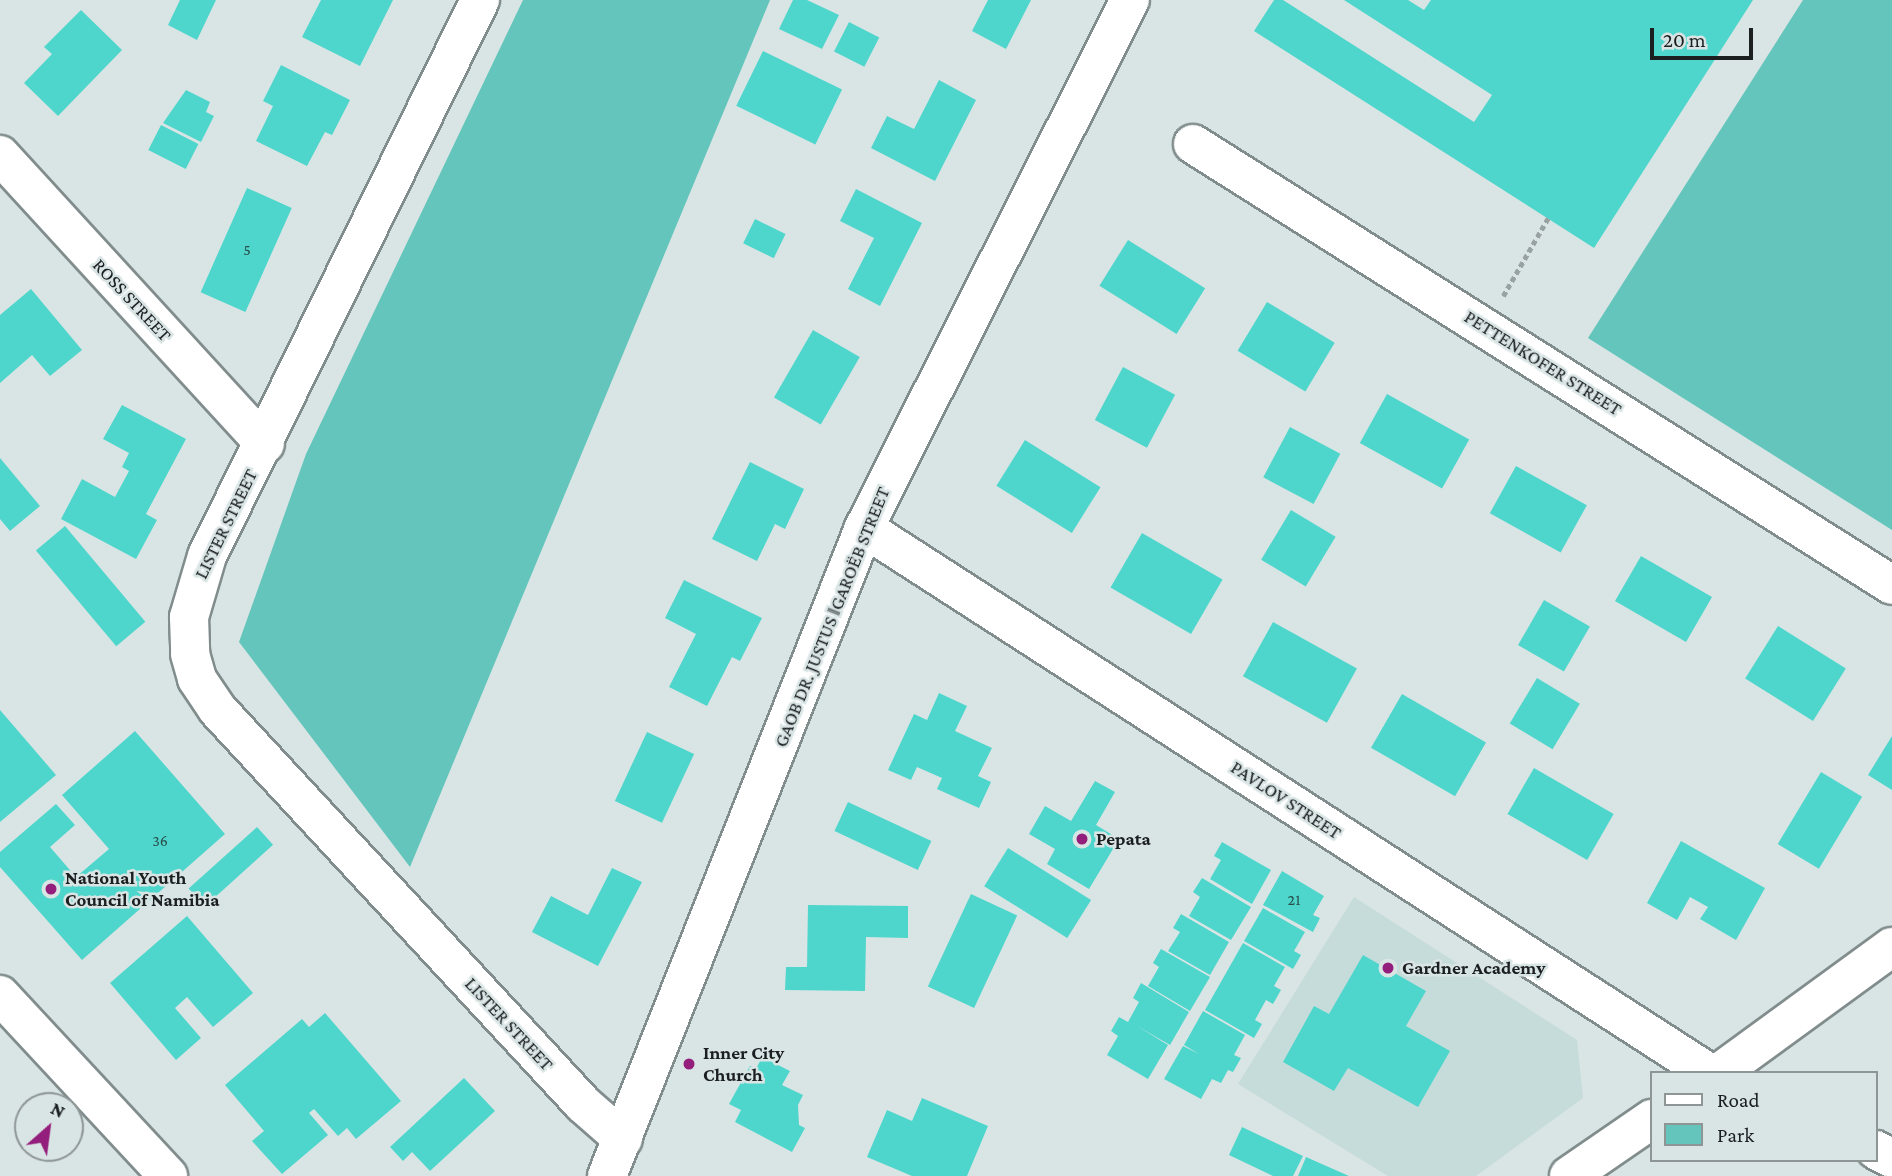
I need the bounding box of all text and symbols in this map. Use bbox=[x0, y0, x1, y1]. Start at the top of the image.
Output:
scale bar bbox=[1654, 14, 1757, 58]
text: 20 m bbox=[1663, 28, 1706, 52]
house number: 5 bbox=[243, 240, 251, 260]
street label: ROSS STREET bbox=[88, 254, 176, 346]
street label: PETTENKOFER STREET bbox=[1460, 305, 1626, 421]
street label: LISTER STREET bbox=[190, 465, 262, 583]
street label: GAOB DR. JUSTUS ǁGAROËB STREET bbox=[769, 484, 895, 750]
street label: PAVLOV STREET bbox=[1227, 756, 1345, 844]
place label: Pepata bbox=[1096, 828, 1151, 850]
house number: 36 bbox=[152, 831, 168, 851]
marker: Pepata bbox=[1074, 831, 1090, 847]
place label: National Youth Council of Namibia bbox=[65, 867, 220, 911]
marker: National Youth Council of Namibia bbox=[43, 881, 59, 897]
house number: 21 bbox=[1288, 890, 1300, 910]
place label: Gardner Academy bbox=[1402, 957, 1546, 979]
marker: Gardner Academy bbox=[1380, 960, 1396, 976]
street label: LISTER STREET bbox=[460, 973, 558, 1075]
place label: Inner City Church bbox=[703, 1042, 784, 1086]
marker: Inner City Church bbox=[681, 1056, 697, 1072]
legend bbox=[1650, 1071, 1878, 1162]
text: Road bbox=[1717, 1088, 1760, 1112]
north arrow bbox=[14, 1092, 84, 1162]
text: N bbox=[47, 1097, 69, 1122]
text: Park bbox=[1717, 1123, 1754, 1147]

